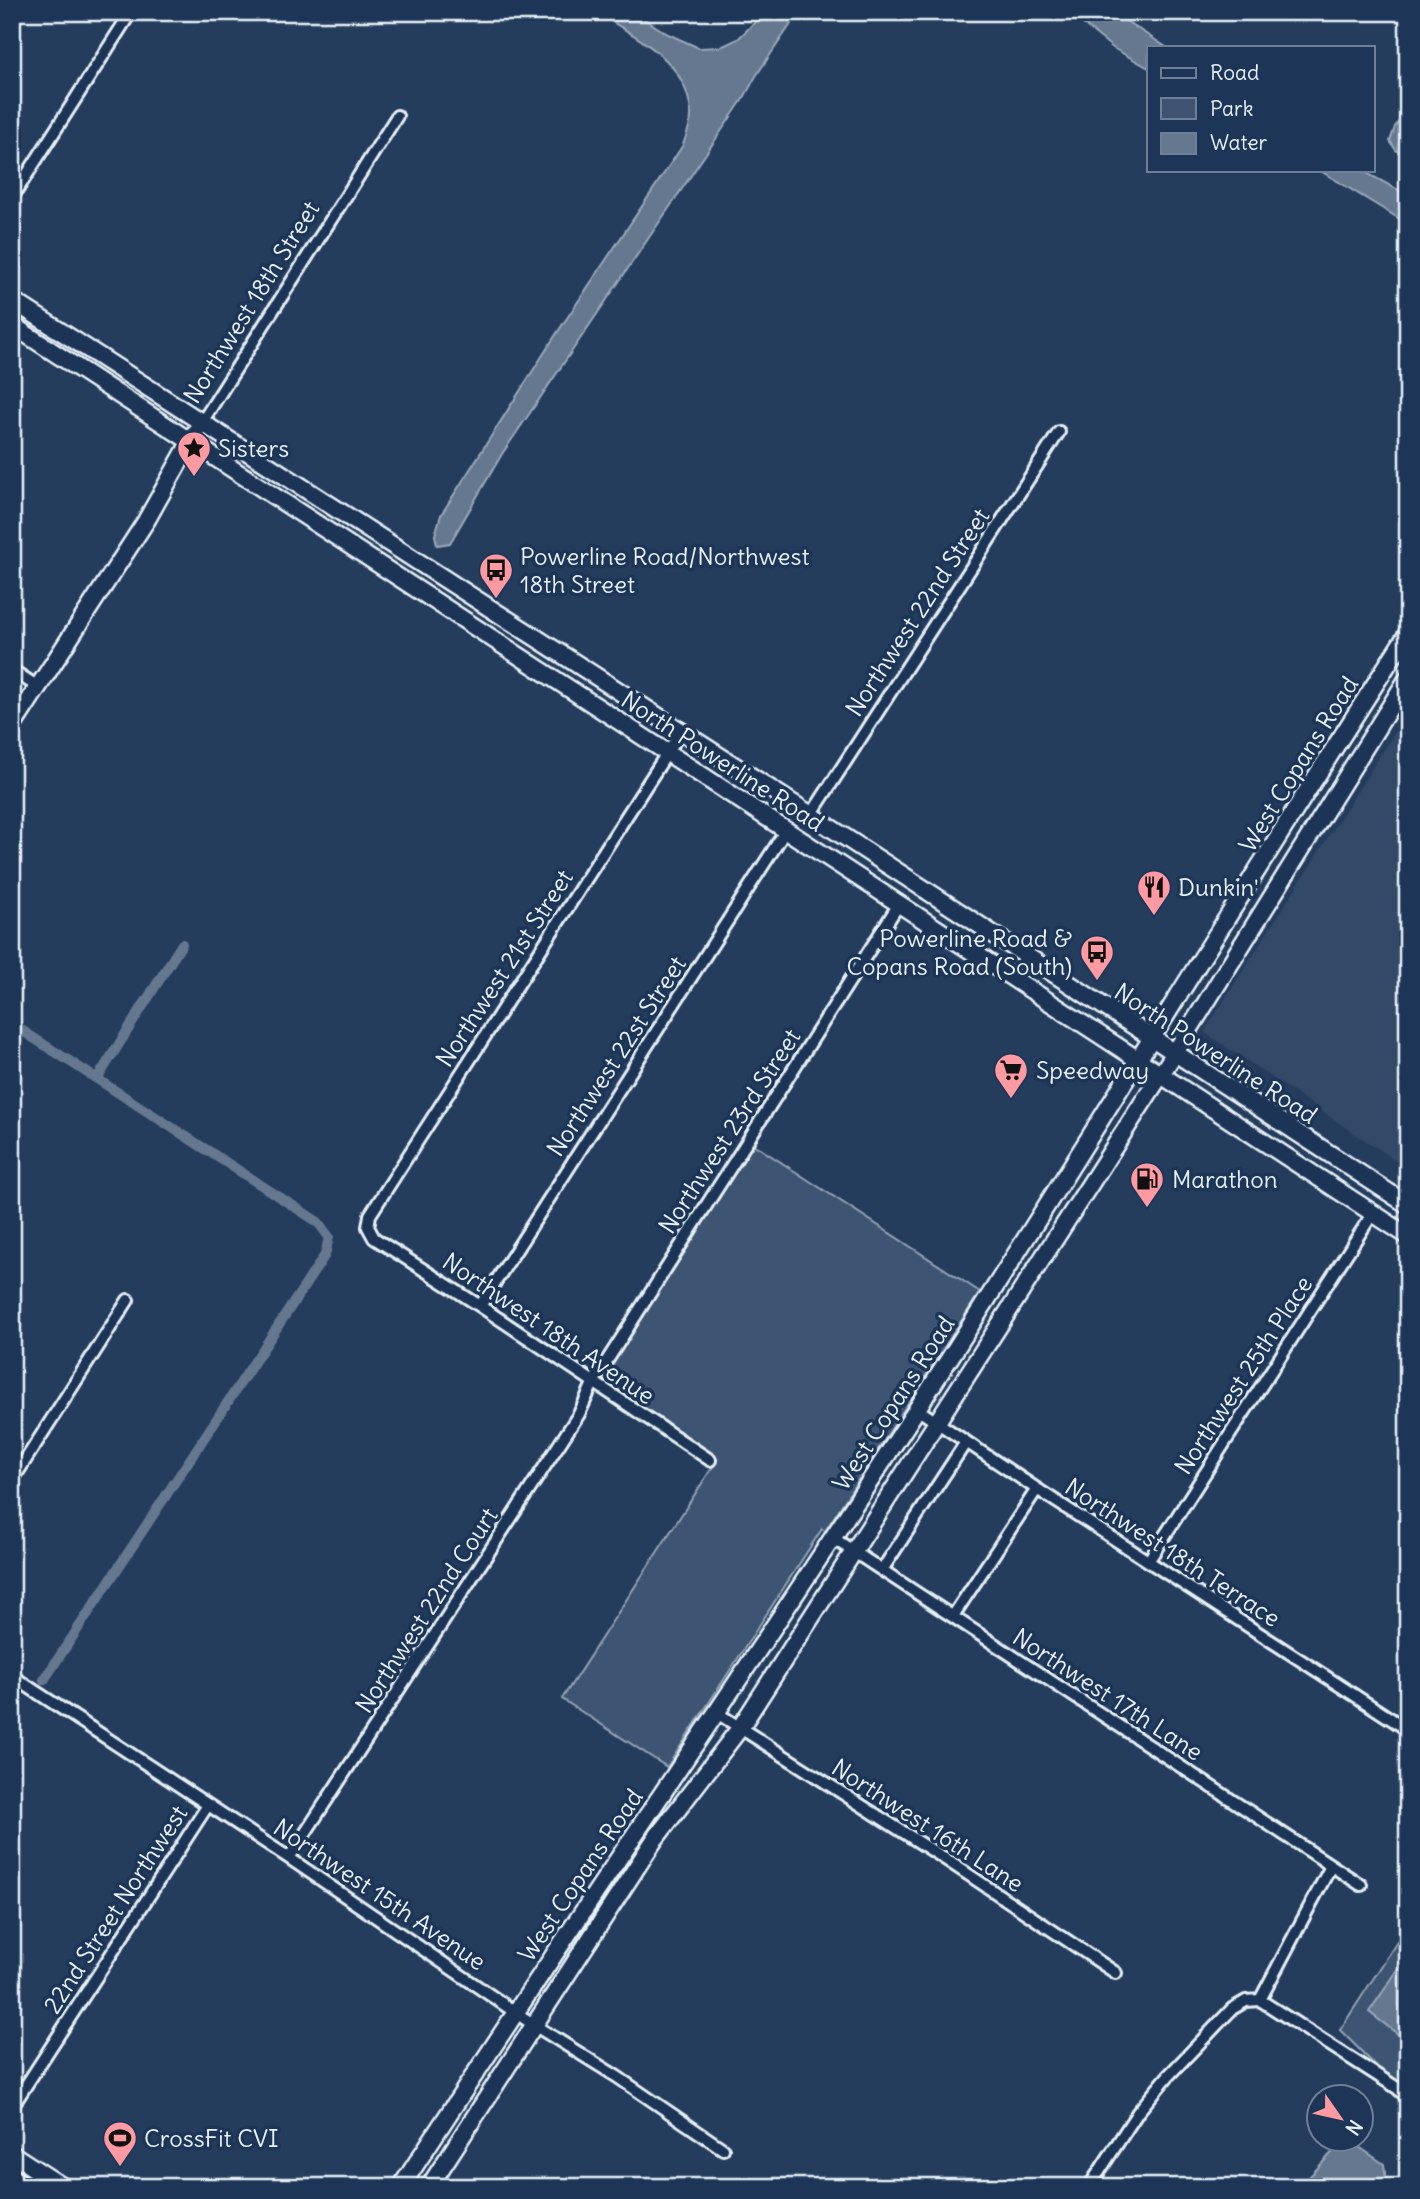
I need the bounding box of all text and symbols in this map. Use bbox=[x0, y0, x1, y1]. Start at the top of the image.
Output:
legend bbox=[1147, 46, 1374, 172]
text: Road bbox=[1210, 59, 1259, 86]
text: Park bbox=[1210, 95, 1253, 122]
text: Water bbox=[1210, 129, 1268, 156]
street label: Northwest 18th Street bbox=[177, 195, 325, 409]
place icon: Sisters bbox=[175, 429, 213, 478]
place label: Sisters bbox=[218, 433, 289, 463]
street label: Northwest 22nd Street bbox=[839, 502, 995, 722]
place label: Powerline Road/Northwest 18th Street bbox=[520, 541, 810, 599]
bus stop icon: Powerline Road/Northwest 18th Street bbox=[477, 551, 515, 600]
street label: West Copans Road bbox=[1232, 670, 1364, 858]
street label: North Powerline Road bbox=[616, 684, 830, 838]
street label: Northwest 21st Street bbox=[429, 864, 579, 1072]
restaurant icon: Dunkin' bbox=[1135, 868, 1173, 917]
place label: Dunkin' bbox=[1178, 872, 1259, 902]
place label: Powerline Road & Copans Road (South) bbox=[846, 923, 1072, 981]
bus stop icon: Powerline Road & Copans Road (South) bbox=[1078, 933, 1116, 982]
street label: Northwest 22st Street bbox=[540, 950, 692, 1162]
street label: North Powerline Road bbox=[1109, 976, 1323, 1130]
street label: Northwest 23rd Street bbox=[652, 1023, 806, 1239]
supermarket icon: Speedway bbox=[992, 1051, 1030, 1100]
place label: Speedway bbox=[1036, 1055, 1149, 1085]
fuel station icon: Marathon bbox=[1128, 1160, 1166, 1209]
place label: Marathon bbox=[1172, 1164, 1278, 1194]
street label: Northwest 18th Avenue bbox=[437, 1246, 661, 1410]
street label: Northwest 25th Place bbox=[1168, 1270, 1318, 1480]
street label: West Copans Road bbox=[825, 1310, 961, 1496]
street label: Northwest 18th Terrace bbox=[1060, 1471, 1286, 1633]
street label: Northwest 22nd Court bbox=[348, 1502, 504, 1718]
street label: Northwest 17th Lane bbox=[1007, 1621, 1209, 1767]
street label: Northwest 16th Lane bbox=[827, 1752, 1029, 1898]
street label: West Copans Road bbox=[511, 1783, 649, 1967]
street label: 22nd Street Northwest bbox=[37, 1799, 193, 2019]
street label: Northwest 15th Avenue bbox=[268, 1812, 492, 1976]
north arrow bbox=[1304, 2084, 1374, 2154]
text: N bbox=[1340, 2115, 1368, 2140]
sports icon: CrossFit CVI bbox=[101, 2119, 139, 2168]
place label: CrossFit CVI bbox=[144, 2123, 279, 2153]

